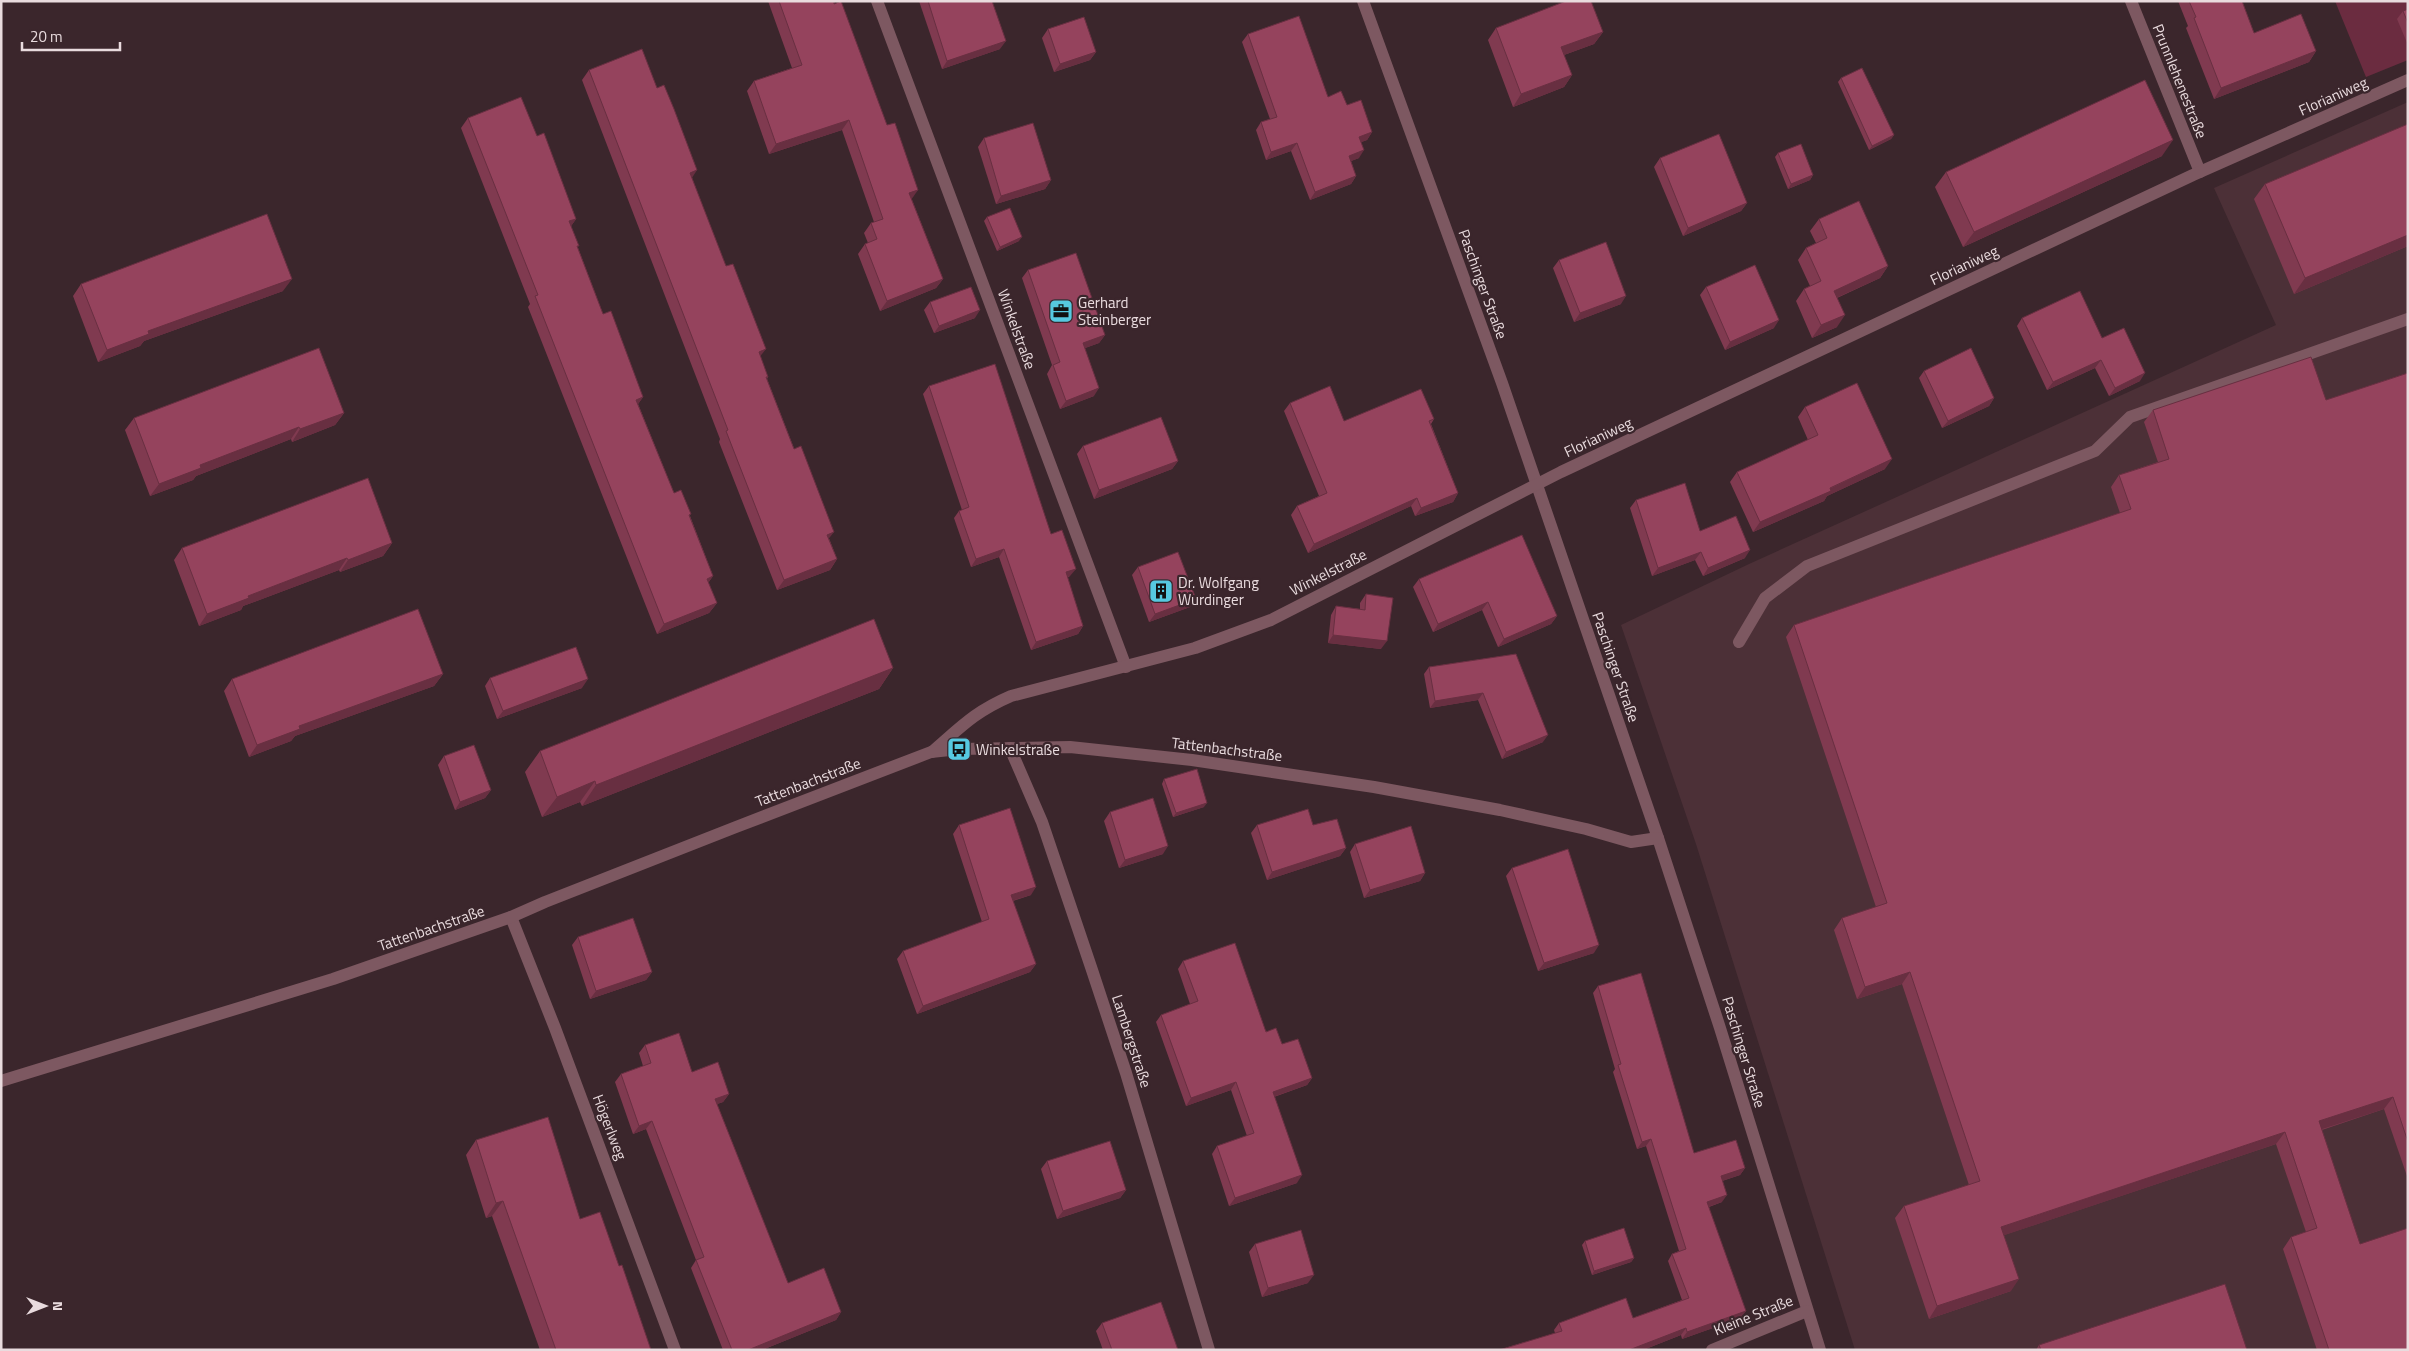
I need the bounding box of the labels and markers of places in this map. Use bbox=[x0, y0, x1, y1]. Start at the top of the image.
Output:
place label: Gerhard Steinberger bbox=[1078, 291, 1151, 331]
office icon: Gerhard Steinberger bbox=[1048, 298, 1074, 324]
place label: Dr. Wolfgang Wurdinger bbox=[1178, 571, 1259, 611]
building icon: Dr. Wolfgang Wurdinger bbox=[1148, 578, 1174, 604]
bus stop icon: Winkelstraße bbox=[946, 736, 972, 762]
place label: Winkelstraße bbox=[976, 738, 1060, 761]

